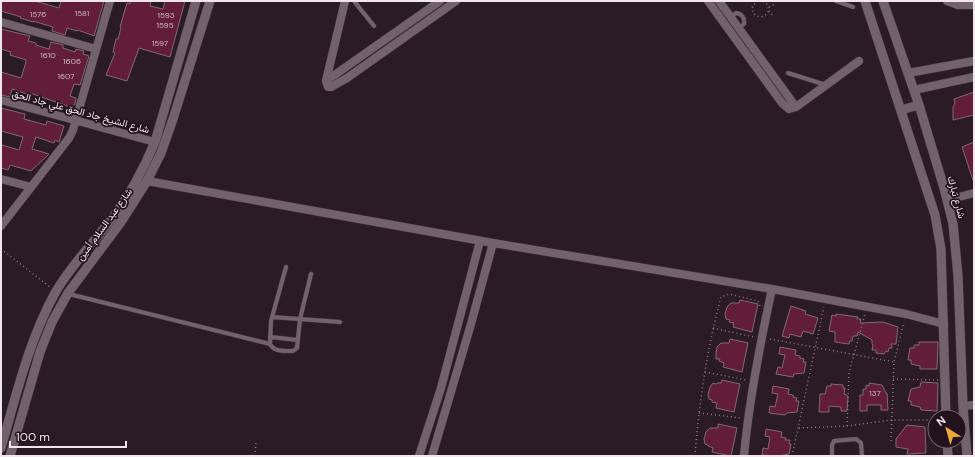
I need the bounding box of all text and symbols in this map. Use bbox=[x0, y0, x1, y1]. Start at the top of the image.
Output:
house number: 1581 bbox=[75, 8, 89, 18]
house number: 1576 bbox=[30, 9, 46, 19]
house number: 1593 bbox=[158, 10, 175, 20]
house number: 1595 bbox=[156, 20, 174, 30]
house number: 1597 bbox=[152, 38, 168, 48]
house number: 1610 bbox=[40, 50, 56, 60]
house number: 1606 bbox=[63, 56, 81, 66]
house number: 1607 bbox=[57, 71, 75, 81]
street label: شارع الشيخ جاد الحق علي جاد الحق bbox=[10, 87, 151, 138]
street label: شارع تبارك bbox=[945, 174, 968, 220]
street label: شارع عبد السلام أمين bbox=[74, 185, 135, 263]
house number: 137 bbox=[869, 388, 881, 398]
north arrow bbox=[927, 409, 967, 449]
text: N bbox=[934, 413, 948, 429]
scale bar bbox=[10, 423, 126, 449]
text: 100 m bbox=[16, 429, 50, 445]

